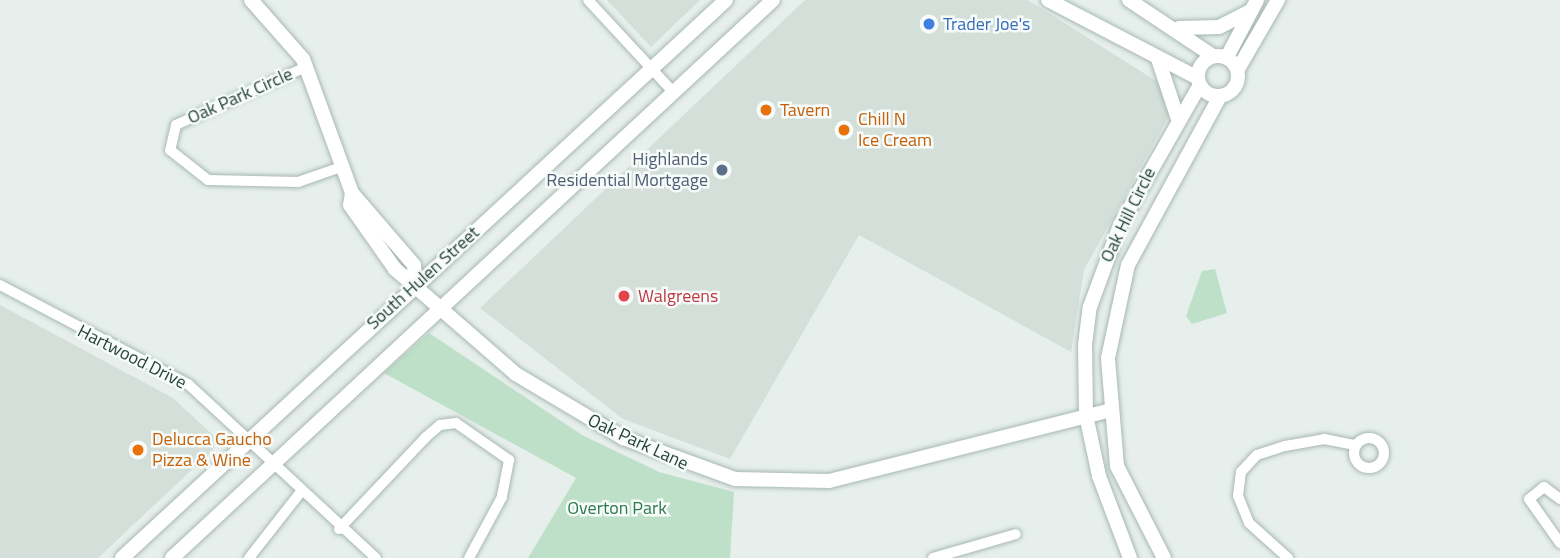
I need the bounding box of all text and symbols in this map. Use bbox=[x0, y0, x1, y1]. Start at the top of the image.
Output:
place label: Trader Joe's bbox=[943, 13, 1030, 35]
marker: Trader Joe's bbox=[921, 16, 937, 32]
street label: Oak Park Circle bbox=[184, 63, 296, 129]
place label: Tavern bbox=[780, 99, 830, 121]
marker: Tavern bbox=[758, 102, 774, 118]
place label: Chill N Ice Cream bbox=[858, 109, 932, 152]
marker: Chill N Ice Cream bbox=[836, 122, 852, 138]
place label: Highlands Residential Mortgage bbox=[546, 149, 708, 192]
marker: Highlands Residential Mortgage bbox=[714, 162, 730, 178]
street label: Oak Hill Circle bbox=[1096, 164, 1160, 266]
street label: South Hulen Street bbox=[362, 222, 484, 334]
place label: Walgreens bbox=[638, 285, 718, 307]
marker: Walgreens bbox=[616, 288, 632, 304]
street label: Hartwood Drive bbox=[74, 320, 190, 394]
street label: Oak Park Lane bbox=[584, 409, 692, 475]
place label: Delucca Gaucho Pizza & Wine bbox=[152, 429, 272, 472]
marker: Delucca Gaucho Pizza & Wine bbox=[130, 442, 146, 458]
park label: Overton Park bbox=[567, 497, 667, 519]

